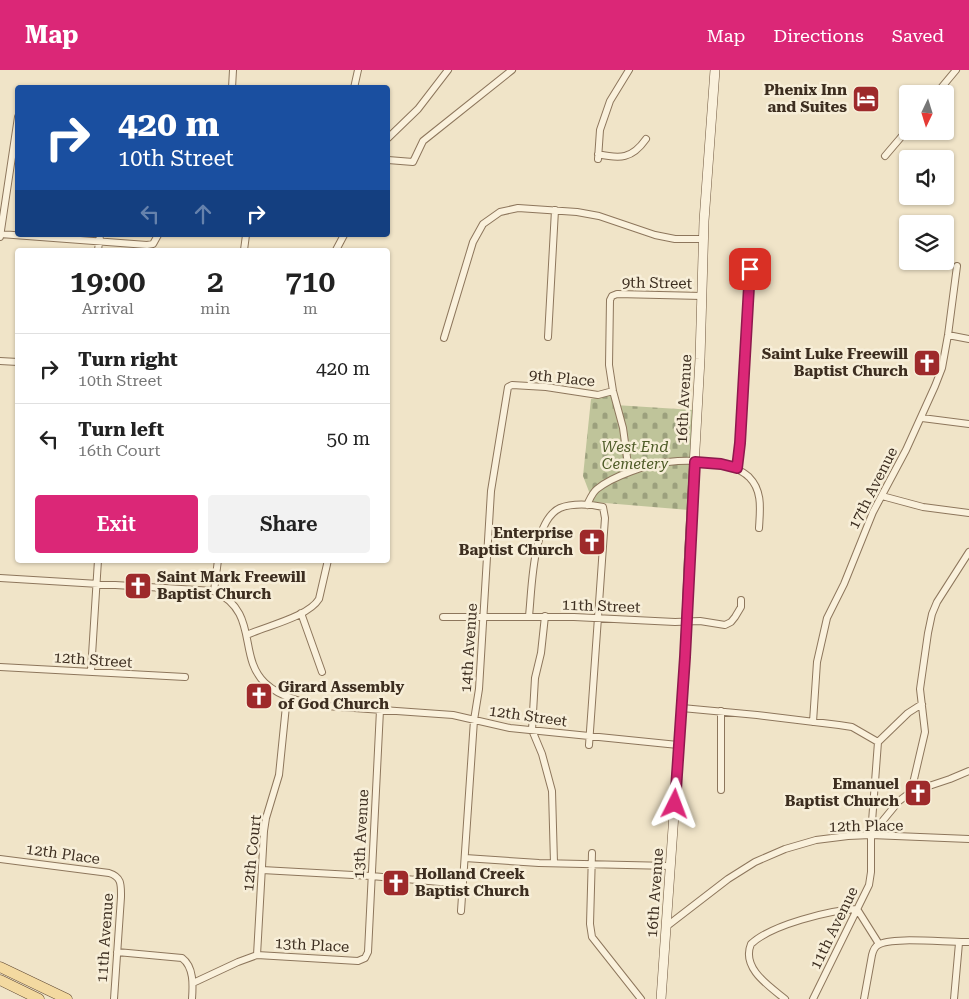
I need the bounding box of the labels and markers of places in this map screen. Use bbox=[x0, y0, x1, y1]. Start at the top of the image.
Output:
place label: Phenix Inn and Suites bbox=[764, 81, 847, 116]
hotel icon: Phenix Inn and Suites bbox=[851, 84, 881, 114]
pin bbox=[729, 248, 771, 290]
place label: Saint Luke Freewill Baptist Church bbox=[762, 345, 908, 380]
church icon: Saint Luke Freewill Baptist Church bbox=[912, 348, 942, 378]
place label: Enterprise Baptist Church bbox=[459, 524, 573, 559]
church icon: Enterprise Baptist Church bbox=[577, 527, 607, 557]
place label: Saint Mark Freewill Baptist Church bbox=[157, 568, 306, 603]
church icon: Saint Mark Freewill Baptist Church bbox=[123, 571, 153, 601]
place label: Girard Assembly of God Church bbox=[278, 678, 404, 713]
church icon: Girard Assembly of God Church bbox=[244, 681, 274, 711]
place label: Emanuel Baptist Church bbox=[785, 775, 899, 810]
church icon: Emanuel Baptist Church bbox=[903, 778, 933, 808]
place label: Holland Creek Baptist Church bbox=[415, 865, 529, 900]
church icon: Holland Creek Baptist Church bbox=[381, 868, 411, 898]

